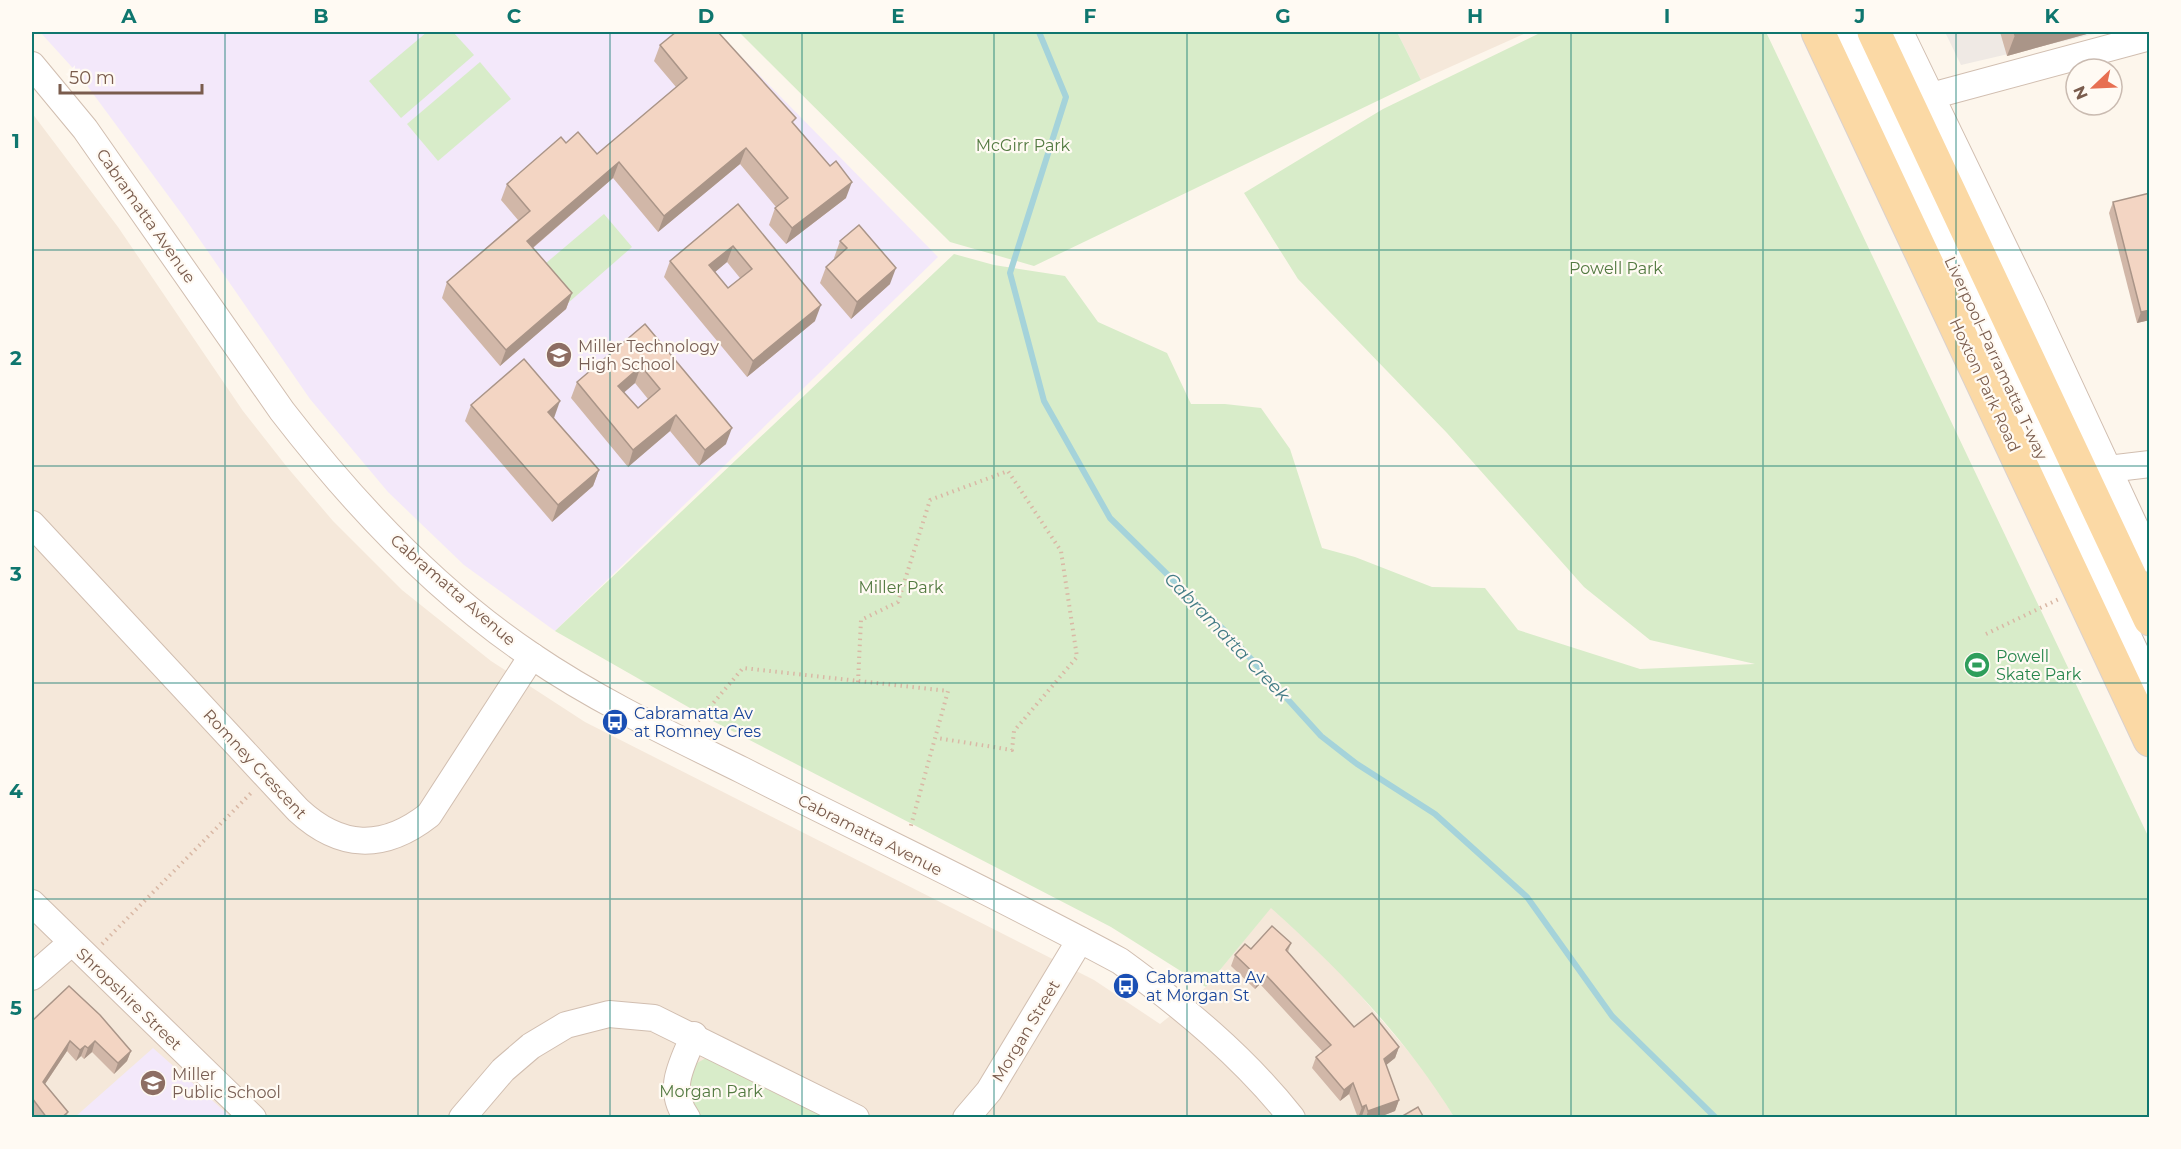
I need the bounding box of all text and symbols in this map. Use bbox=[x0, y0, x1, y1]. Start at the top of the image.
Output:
text: A bbox=[120, 4, 137, 28]
text: B bbox=[313, 4, 329, 28]
text: C bbox=[507, 4, 522, 28]
text: D bbox=[698, 4, 714, 28]
text: E bbox=[891, 4, 905, 28]
text: F bbox=[1084, 4, 1097, 28]
text: G bbox=[1275, 4, 1291, 28]
text: H bbox=[1467, 4, 1483, 28]
text: I bbox=[1664, 4, 1670, 28]
text: J bbox=[1854, 4, 1865, 28]
text: K bbox=[2045, 4, 2061, 28]
scale bar bbox=[60, 57, 202, 95]
north arrow bbox=[2064, 57, 2124, 117]
text: 50 m bbox=[69, 67, 115, 89]
text: N bbox=[2069, 83, 2092, 102]
text: 1 bbox=[12, 129, 20, 153]
park label: McGirr Park bbox=[976, 136, 1071, 155]
street label: Cabramatta Avenue bbox=[92, 145, 200, 287]
street label: Liverpool–Parramatta T-way bbox=[1940, 253, 2052, 463]
park label: Powell Park bbox=[1569, 259, 1663, 278]
street label: Hoxton Park Road bbox=[1946, 315, 2024, 455]
place label: Miller Technology High School bbox=[578, 337, 719, 374]
school or university icon: Miller Technology High School bbox=[544, 340, 574, 370]
text: 2 bbox=[10, 346, 22, 370]
street label: Cabramatta Avenue bbox=[387, 530, 519, 650]
text: 3 bbox=[9, 562, 22, 586]
water label: Cabramatta Creek bbox=[1160, 568, 1295, 707]
park label: Miller Park bbox=[858, 578, 944, 597]
place label: Powell Skate Park bbox=[1996, 647, 2082, 684]
sports icon: Powell Skate Park bbox=[1962, 650, 1992, 680]
place label: Cabramatta Av at Romney Cres bbox=[634, 704, 761, 741]
street label: Romney Crescent bbox=[199, 705, 311, 823]
bus stop icon: Cabramatta Av at Romney Cres bbox=[600, 707, 630, 737]
text: 4 bbox=[9, 779, 23, 803]
street label: Cabramatta Avenue bbox=[795, 790, 945, 880]
street label: Shropshire Street bbox=[72, 944, 186, 1055]
place label: Cabramatta Av at Morgan St bbox=[1146, 968, 1265, 1005]
bus stop icon: Cabramatta Av at Morgan St bbox=[1111, 971, 1141, 1001]
street label: Morgan Street bbox=[988, 976, 1064, 1085]
text: 5 bbox=[10, 996, 22, 1020]
place label: Miller Public School bbox=[172, 1065, 281, 1102]
school or university icon: Miller Public School bbox=[138, 1068, 168, 1098]
park label: Morgan Park bbox=[659, 1082, 763, 1101]

